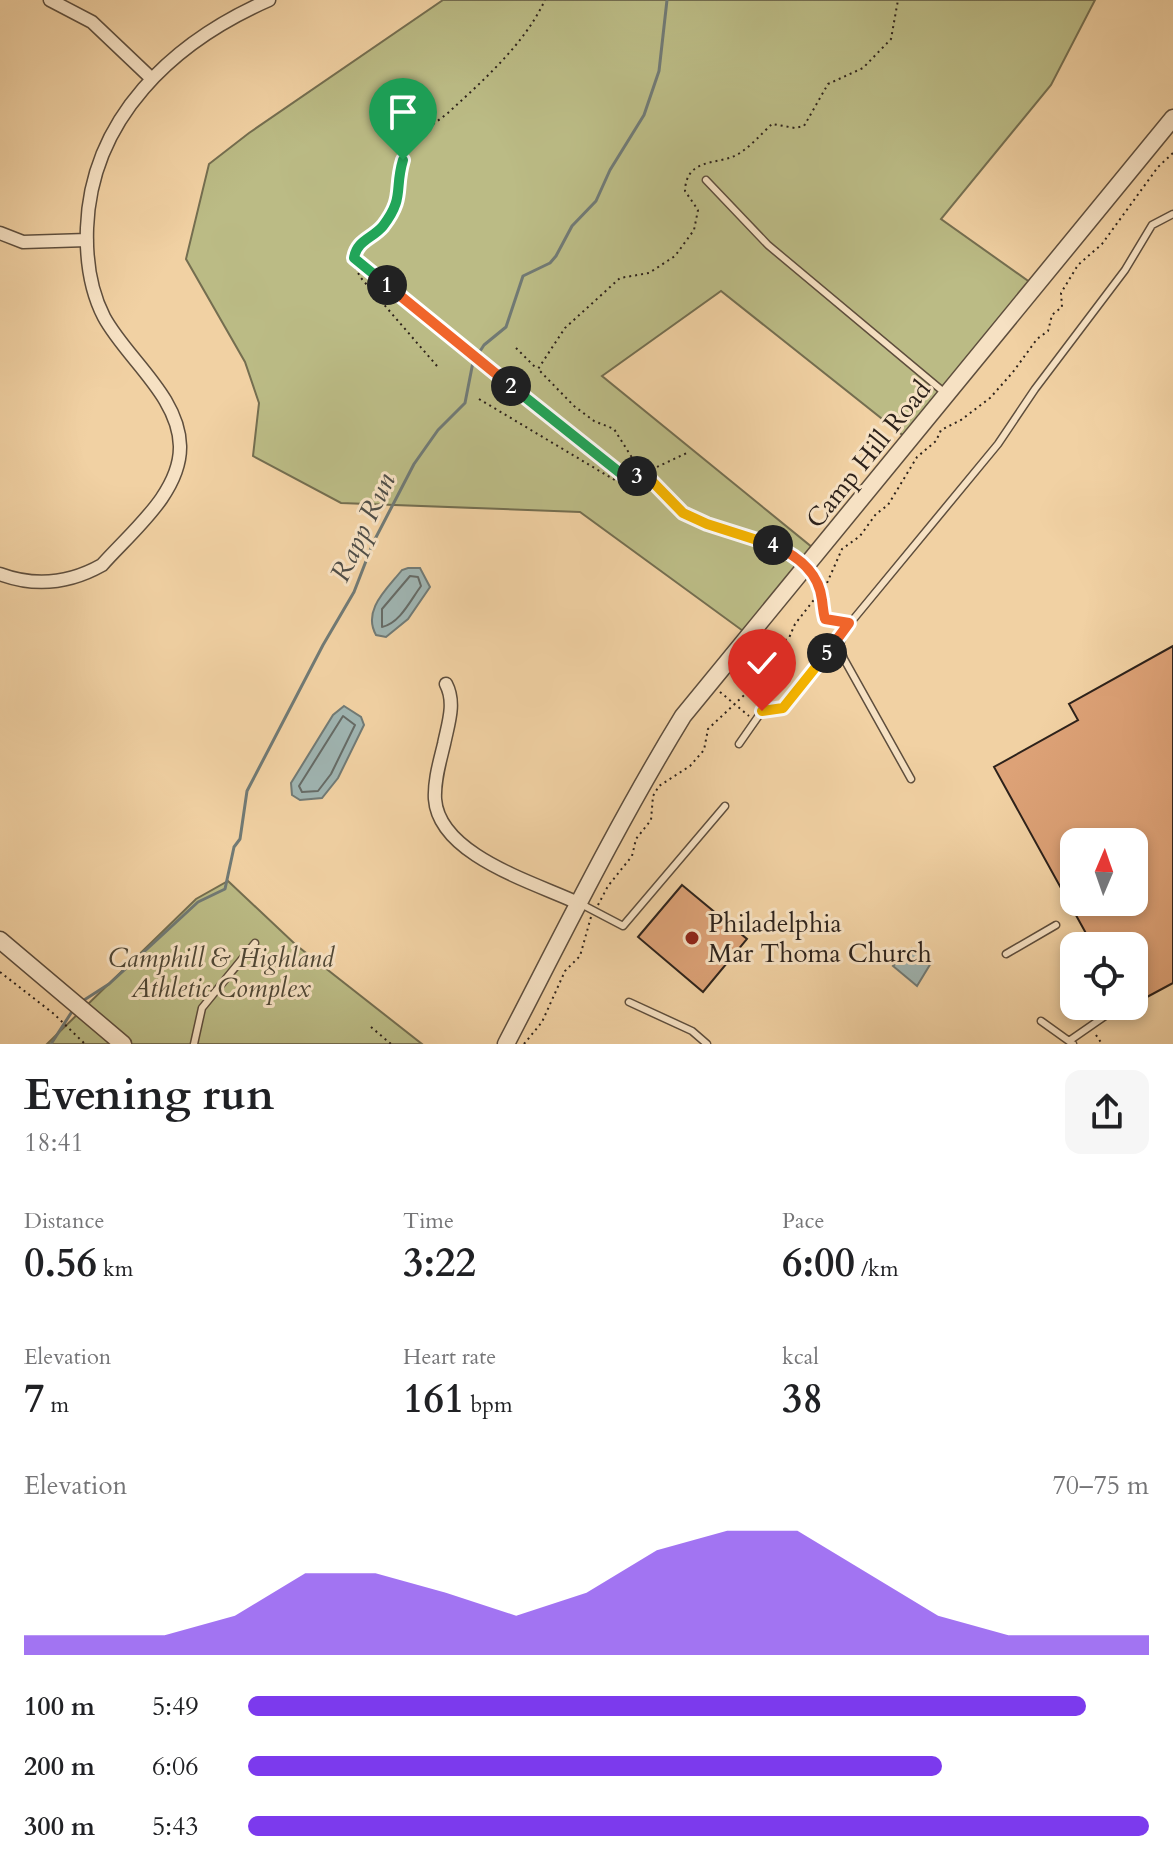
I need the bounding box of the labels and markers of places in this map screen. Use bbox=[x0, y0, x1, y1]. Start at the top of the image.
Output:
pin bbox=[369, 78, 437, 160]
pin: 1 bbox=[367, 265, 407, 305]
pin: 2 bbox=[491, 366, 531, 406]
pin: 3 bbox=[617, 456, 657, 496]
pin: 4 bbox=[753, 525, 793, 565]
pin bbox=[728, 629, 796, 711]
pin: 5 bbox=[807, 633, 847, 673]
place label: Philadelphia Mar Thoma Church bbox=[708, 906, 932, 971]
marker: Philadelphia Mar Thoma Church bbox=[683, 929, 701, 947]

